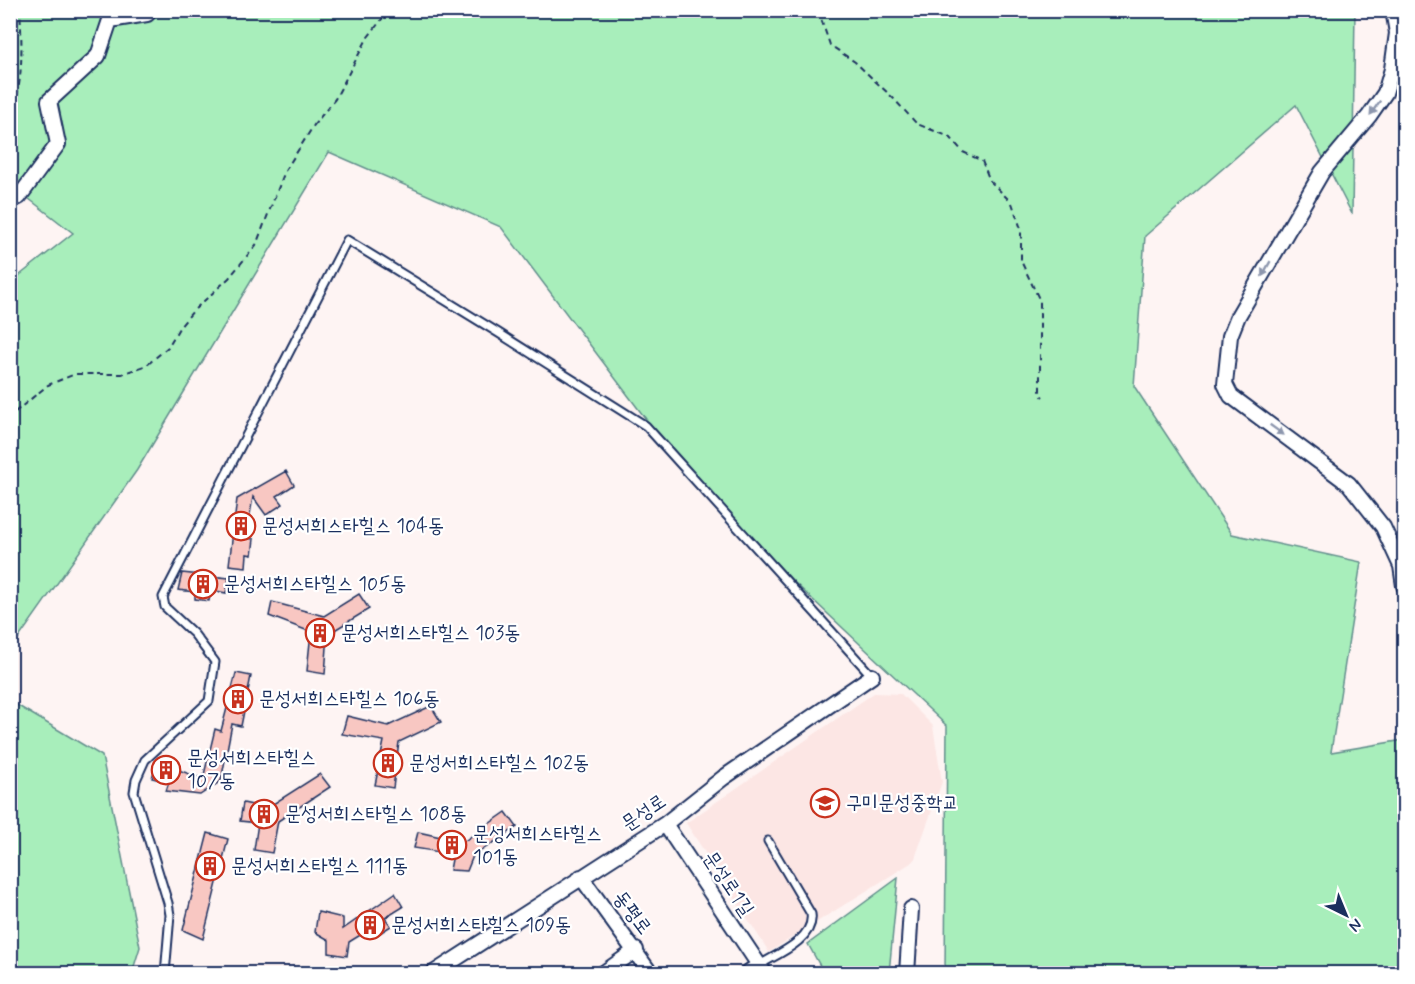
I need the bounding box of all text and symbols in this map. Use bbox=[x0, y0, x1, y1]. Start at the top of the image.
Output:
one-way arrow bbox=[1370, 100, 1381, 116]
one-way arrow bbox=[1260, 261, 1271, 277]
one-way arrow bbox=[1269, 424, 1284, 436]
building icon: 문성서희스타힐스 104동 bbox=[225, 510, 257, 542]
place label: 문성서희스타힐스 104동 bbox=[262, 513, 444, 540]
building icon: 문성서희스타힐스 105동 bbox=[187, 568, 219, 600]
place label: 문성서희스타힐스 105동 bbox=[224, 571, 406, 598]
building icon: 문성서희스타힐스 103동 bbox=[304, 617, 336, 649]
place label: 문성서희스타힐스 103동 bbox=[341, 620, 520, 647]
building icon: 문성서희스타힐스 106동 bbox=[222, 683, 254, 715]
place label: 문성서희스타힐스 106동 bbox=[259, 686, 440, 713]
place label: 문성서희스타힐스 107동 bbox=[187, 745, 316, 795]
building icon: 문성서희스타힐스 102동 bbox=[372, 747, 404, 779]
place label: 문성서희스타힐스 102동 bbox=[409, 750, 589, 777]
building icon: 문성서희스타힐스 107동 bbox=[150, 754, 182, 786]
school or university icon: 구미문성중학교 bbox=[809, 787, 841, 819]
street label: 문성로 bbox=[616, 788, 672, 838]
place label: 구미문성중학교 bbox=[846, 790, 959, 817]
building icon: 문성서희스타힐스 108동 bbox=[248, 798, 280, 830]
place label: 문성서희스타힐스 108동 bbox=[285, 801, 467, 828]
place label: 문성서희스타힐스 101동 bbox=[473, 821, 602, 871]
building icon: 문성서희스타힐스 101동 bbox=[436, 829, 468, 861]
street label: 문성로1길 bbox=[696, 846, 760, 922]
building icon: 문성서희스타힐스 111동 bbox=[194, 850, 226, 882]
place label: 문성서희스타힐스 111동 bbox=[231, 853, 408, 880]
north arrow bbox=[1316, 885, 1376, 945]
street label: 동평로 bbox=[607, 886, 657, 940]
building icon: 문성서희스타힐스 109동 bbox=[354, 909, 386, 941]
place label: 문성서희스타힐스 109동 bbox=[391, 912, 571, 939]
text: N bbox=[1344, 914, 1366, 936]

